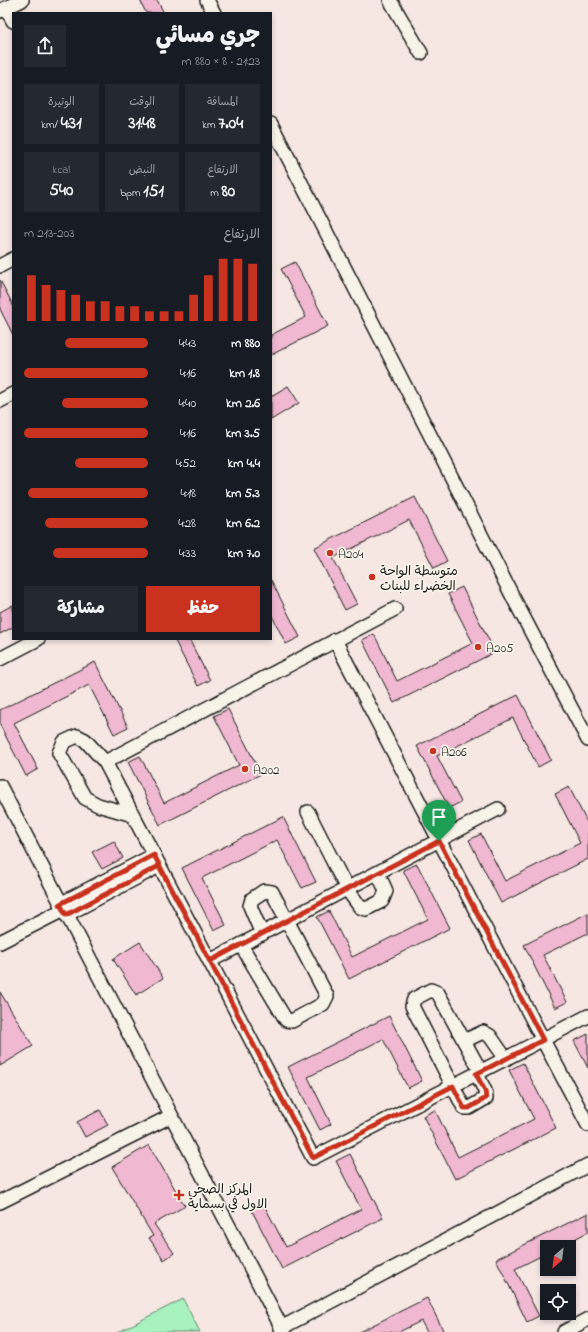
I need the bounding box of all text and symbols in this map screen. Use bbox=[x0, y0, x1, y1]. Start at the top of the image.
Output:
text: جري مسائي bbox=[156, 21, 260, 53]
button: share bbox=[24, 25, 66, 67]
text: 21:23 · 8 × 880 m bbox=[182, 52, 260, 71]
text: الوتيرة bbox=[48, 94, 75, 110]
text: الوقت bbox=[129, 94, 155, 110]
text: المسافة bbox=[207, 94, 238, 110]
text: 4:31 bbox=[61, 111, 82, 136]
text: 31:48 bbox=[128, 111, 156, 136]
text: 7.04 bbox=[218, 111, 243, 136]
text: /km bbox=[41, 117, 61, 133]
text: km bbox=[202, 117, 218, 133]
text: kcal bbox=[53, 162, 70, 178]
text: النبض bbox=[129, 162, 155, 178]
text: الارتفاع bbox=[207, 162, 238, 178]
text: 540 bbox=[49, 178, 73, 203]
text: 151 bbox=[143, 179, 164, 204]
text: 80 bbox=[221, 179, 235, 204]
text: bpm bbox=[120, 185, 143, 201]
text: m bbox=[210, 185, 221, 201]
text: 203–213 m bbox=[24, 224, 75, 243]
text: الارتفاع bbox=[224, 225, 260, 244]
text: 4:43 bbox=[179, 334, 196, 353]
text: 880 m bbox=[231, 334, 260, 353]
text: 4:16 bbox=[180, 364, 196, 383]
text: 1.8 km bbox=[229, 364, 260, 383]
text: 4:40 bbox=[179, 394, 196, 413]
text: 2.6 km bbox=[226, 394, 260, 413]
text: 4:16 bbox=[180, 424, 196, 443]
text: 3.5 km bbox=[225, 424, 260, 443]
text: 4:52 bbox=[176, 454, 196, 473]
text: 4.4 km bbox=[228, 454, 260, 473]
text: 4:18 bbox=[181, 484, 196, 503]
text: 5.3 km bbox=[225, 484, 260, 503]
text: 4:28 bbox=[178, 514, 196, 533]
text: 6.2 km bbox=[226, 514, 260, 533]
text: 4:33 bbox=[179, 544, 196, 563]
text: 7.0 km bbox=[227, 544, 260, 563]
place label: A204 bbox=[338, 545, 364, 564]
marker: A204 bbox=[325, 548, 335, 558]
place label: متوسطة الواحة الخضراء للبنات bbox=[380, 562, 458, 596]
marker: متوسطة الواحة الخضراء للبنات bbox=[367, 572, 377, 582]
button: مشاركة bbox=[24, 586, 138, 632]
button: حفظ bbox=[146, 586, 260, 632]
place label: A205 bbox=[486, 639, 514, 658]
marker: A205 bbox=[473, 642, 483, 652]
place label: A206 bbox=[441, 743, 467, 762]
marker: A206 bbox=[428, 746, 438, 756]
place label: A202 bbox=[253, 761, 280, 780]
marker: A202 bbox=[240, 764, 250, 774]
pin bbox=[422, 800, 456, 841]
icon: arrive bbox=[428, 806, 450, 828]
place label: المركز الصحي الاول في بسماية bbox=[188, 1180, 267, 1214]
marker: المركز الصحي الاول في بسماية bbox=[173, 1189, 185, 1201]
north arrow bbox=[540, 1240, 576, 1276]
map controls bbox=[540, 1240, 576, 1320]
button: locate bbox=[540, 1284, 576, 1320]

